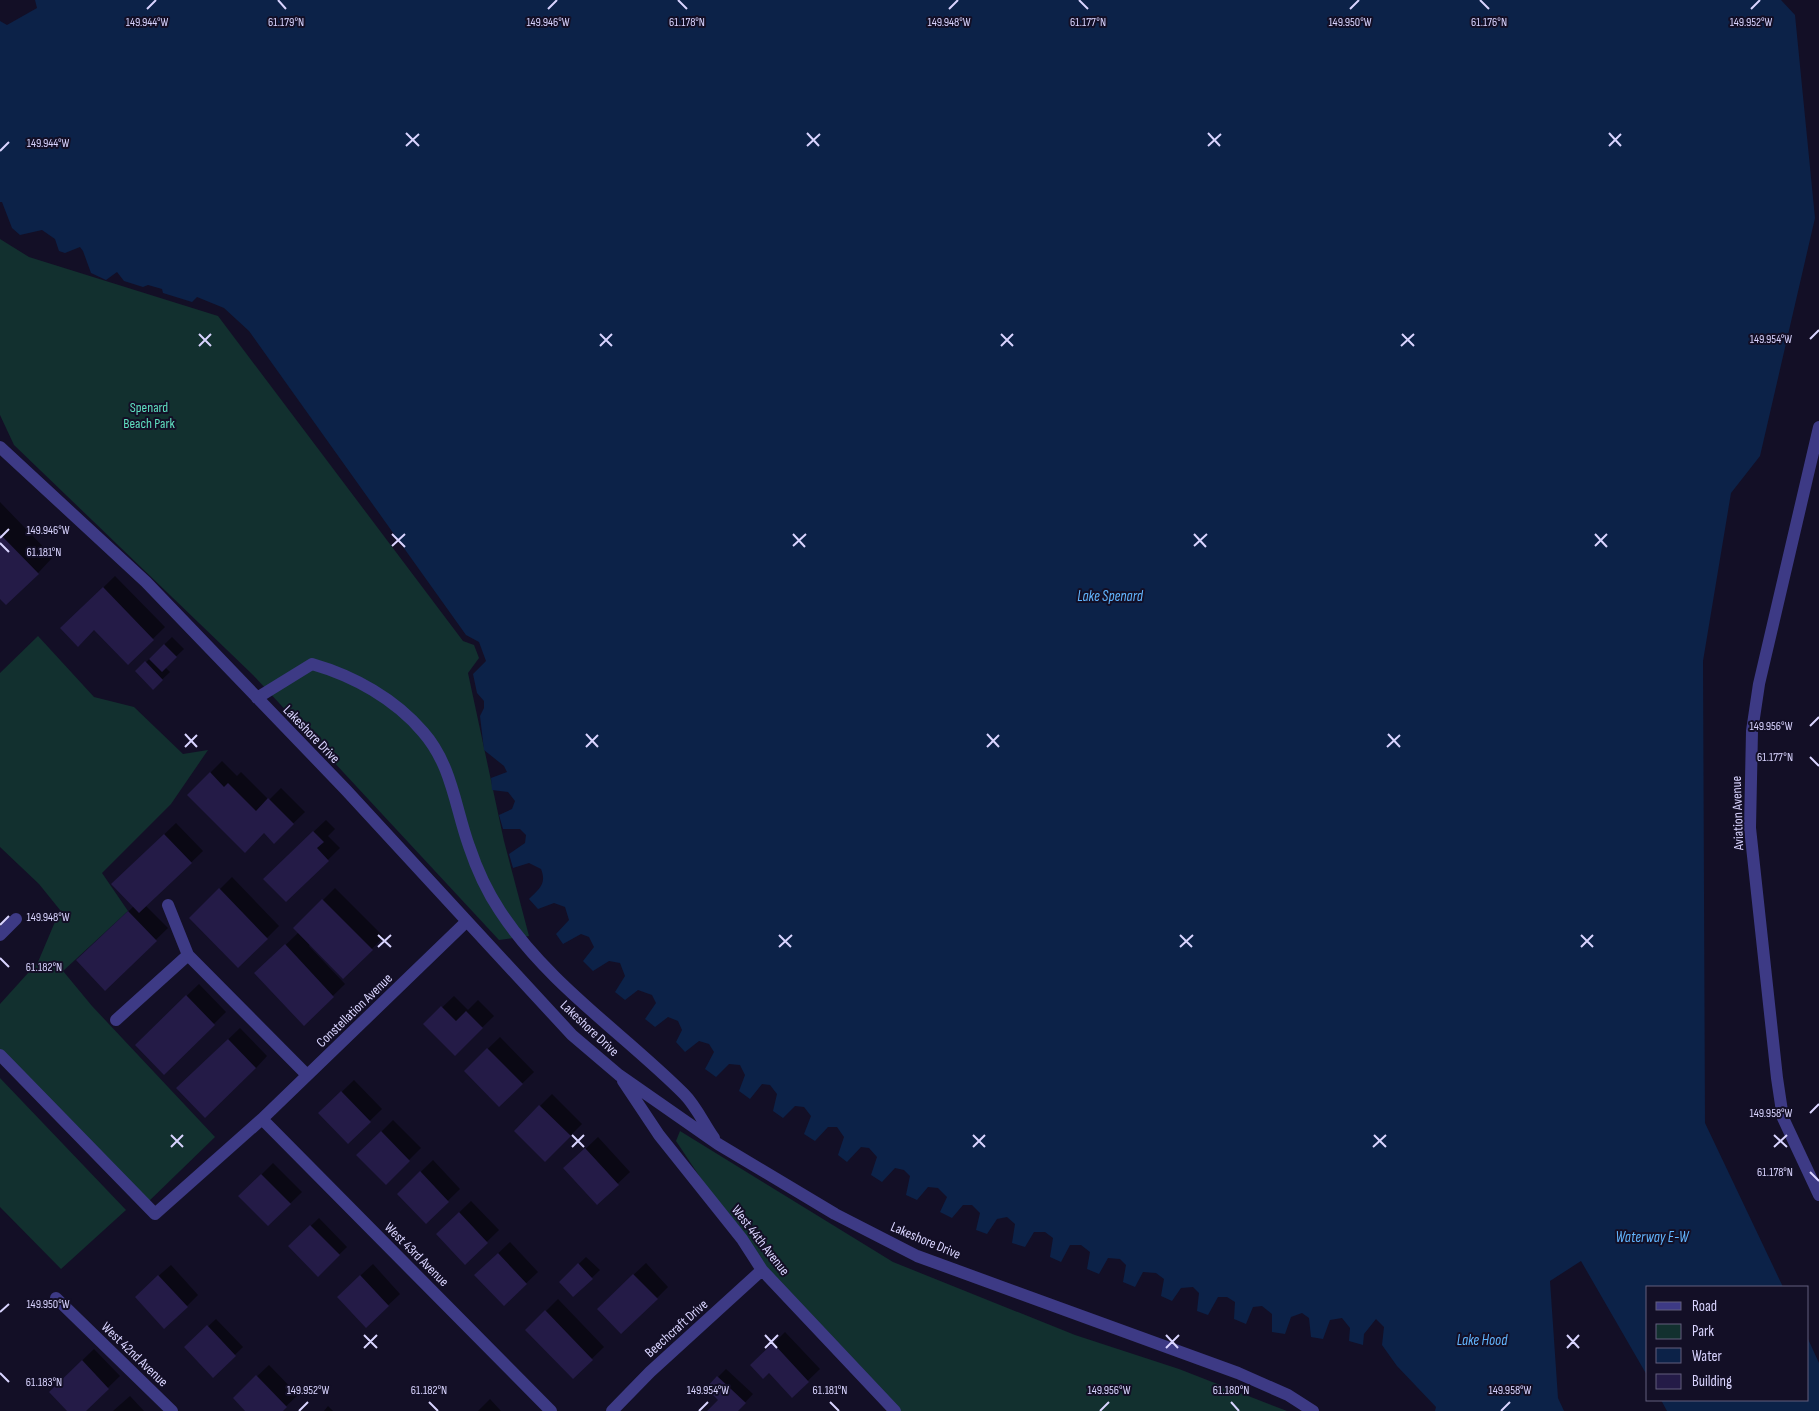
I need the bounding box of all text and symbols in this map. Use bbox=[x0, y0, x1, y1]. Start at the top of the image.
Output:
text: 149.944°W bbox=[126, 15, 168, 30]
text: 61.179°N bbox=[268, 15, 304, 30]
text: 149.946°W bbox=[526, 15, 570, 30]
text: 61.178°N bbox=[669, 15, 705, 30]
text: 149.948°W bbox=[927, 15, 971, 30]
text: 61.177°N bbox=[1070, 15, 1106, 30]
text: 149.950°W bbox=[1328, 15, 1372, 30]
text: 61.176°N bbox=[1471, 15, 1507, 30]
text: 149.952°W bbox=[1730, 15, 1773, 30]
text: 149.944°W bbox=[27, 136, 69, 151]
text: 149.954°W bbox=[1750, 332, 1792, 347]
park label: Spenard Beach Park bbox=[123, 399, 175, 432]
text: 149.946°W bbox=[26, 523, 70, 538]
text: 61.181°N bbox=[27, 545, 61, 560]
water label: Lake Spenard bbox=[1077, 587, 1144, 606]
street label: Lakeshore Drive bbox=[280, 702, 344, 767]
text: 149.956°W bbox=[1749, 719, 1793, 734]
text: 61.177°N bbox=[1757, 750, 1793, 765]
street label: Aviation Avenue bbox=[1728, 776, 1747, 851]
text: 149.948°W bbox=[26, 910, 70, 925]
text: 61.182°N bbox=[26, 960, 62, 975]
street label: Constellation Avenue bbox=[313, 970, 396, 1051]
street label: Lakeshore Drive bbox=[557, 997, 623, 1060]
text: 149.958°W bbox=[1750, 1106, 1793, 1121]
text: 61.178°N bbox=[1757, 1165, 1793, 1180]
street label: West 44th Avenue bbox=[728, 1202, 793, 1279]
street label: Lakeshore Drive bbox=[888, 1218, 963, 1263]
street label: West 43rd Avenue bbox=[381, 1219, 452, 1290]
water label: Waterway E-W bbox=[1616, 1228, 1690, 1247]
legend bbox=[1646, 1286, 1809, 1401]
street label: Beechcraft Drive bbox=[641, 1296, 711, 1361]
text: 149.950°W bbox=[26, 1297, 70, 1312]
text: Road bbox=[1692, 1297, 1717, 1316]
street label: West 42nd Avenue bbox=[98, 1318, 171, 1390]
text: Park bbox=[1692, 1322, 1714, 1341]
water label: Lake Hood bbox=[1457, 1331, 1508, 1350]
text: Water bbox=[1692, 1347, 1723, 1366]
text: Building bbox=[1692, 1372, 1732, 1391]
text: 61.183°N bbox=[26, 1375, 62, 1390]
text: 149.952°W bbox=[287, 1383, 330, 1398]
text: 61.182°N bbox=[411, 1383, 447, 1398]
text: 149.954°W bbox=[687, 1383, 729, 1398]
text: 61.181°N bbox=[813, 1383, 847, 1398]
text: 149.956°W bbox=[1087, 1383, 1131, 1398]
text: 61.180°N bbox=[1213, 1383, 1249, 1398]
text: 149.958°W bbox=[1489, 1383, 1532, 1398]

